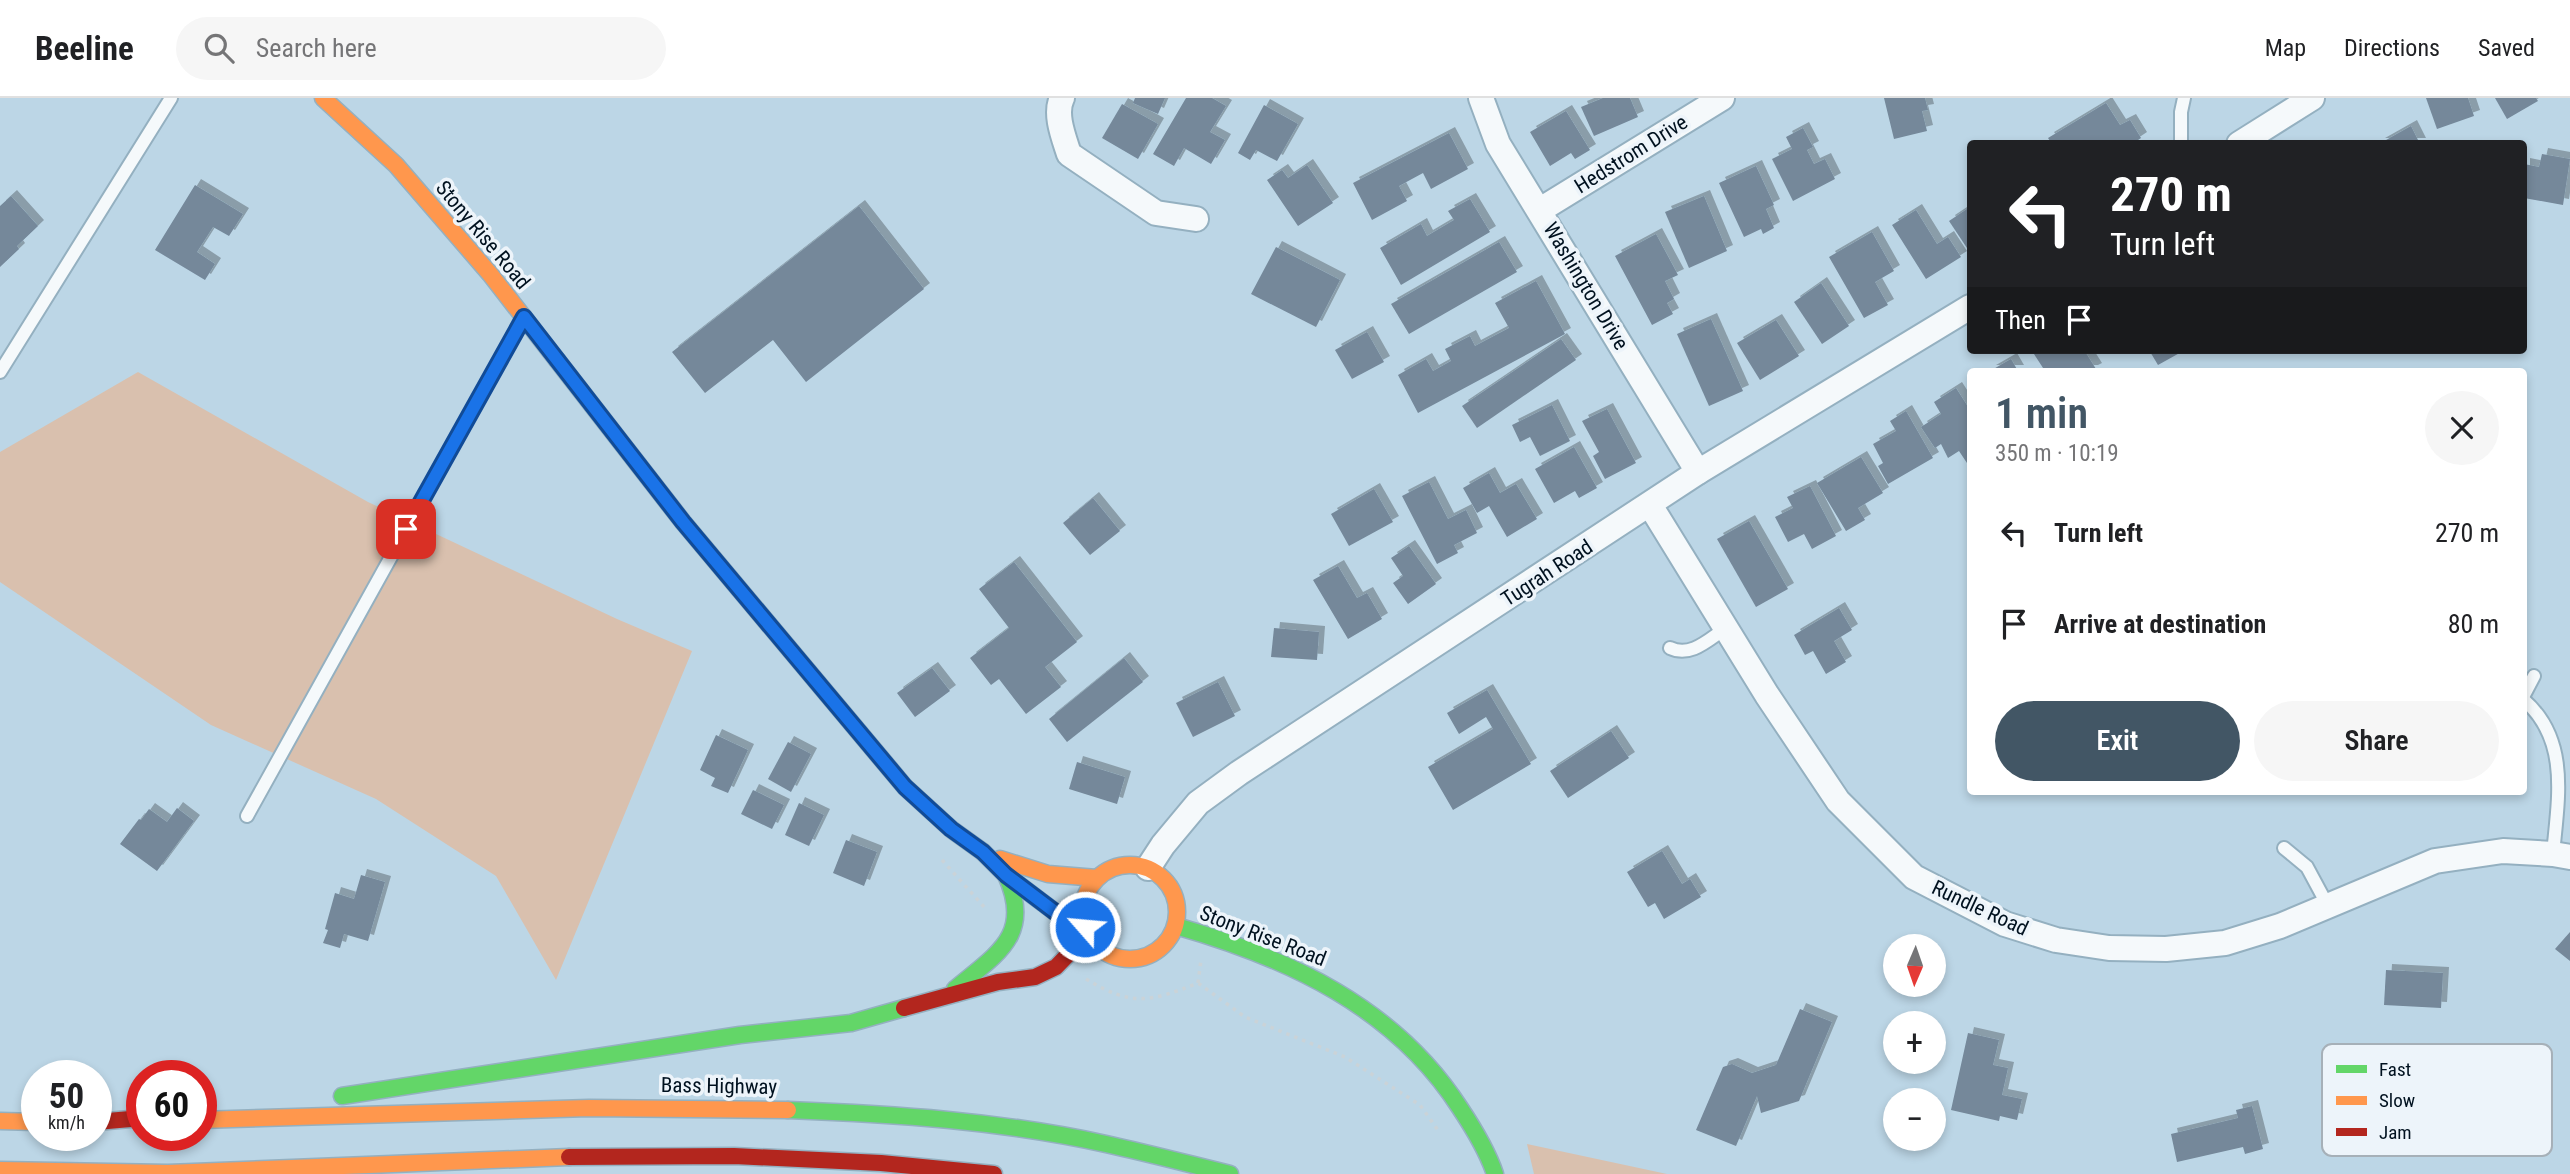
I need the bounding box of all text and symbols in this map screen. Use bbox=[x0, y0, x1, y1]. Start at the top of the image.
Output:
search box bbox=[176, 17, 666, 80]
text: Beeline bbox=[35, 29, 134, 68]
icon: search bbox=[200, 29, 238, 67]
text: Search here bbox=[256, 33, 377, 63]
text: Map bbox=[2265, 34, 2306, 62]
text: Directions bbox=[2344, 34, 2440, 62]
text: Saved bbox=[2478, 34, 2535, 62]
street label: Hedstrom Drive bbox=[1570, 110, 1692, 198]
text: 270 m bbox=[2110, 166, 2232, 223]
icon: left bbox=[1995, 168, 2086, 259]
street label: Stony Rise Road bbox=[431, 176, 535, 294]
street label: Washington Drive bbox=[1539, 218, 1634, 354]
text: Turn left bbox=[2110, 225, 2215, 263]
icon: arrive bbox=[2060, 301, 2098, 339]
text: Then bbox=[1995, 305, 2046, 335]
text: 1 min bbox=[1995, 389, 2088, 438]
button: close bbox=[2425, 391, 2499, 465]
text: 350 m · 10:19 bbox=[1995, 440, 2119, 467]
pin bbox=[376, 499, 436, 559]
icon: arrive bbox=[387, 510, 425, 548]
icon: left bbox=[1995, 514, 2033, 552]
text: Turn left bbox=[2054, 518, 2143, 548]
text: 270 m bbox=[2435, 518, 2499, 548]
street label: Tugrah Road bbox=[1497, 535, 1597, 611]
icon: arrive bbox=[1995, 605, 2033, 643]
text: Arrive at destination bbox=[2054, 609, 2266, 639]
text: 80 m bbox=[2448, 609, 2499, 639]
button: Exit bbox=[1995, 701, 2240, 781]
button: Share bbox=[2254, 701, 2499, 781]
street label: Rundle Road bbox=[1928, 875, 2032, 941]
position arrow bbox=[1048, 890, 1122, 964]
street label: Stony Rise Road bbox=[1196, 901, 1330, 971]
north arrow bbox=[1883, 934, 1946, 998]
map controls bbox=[1883, 934, 1946, 1151]
button: + bbox=[1883, 1011, 1946, 1074]
legend bbox=[2322, 1044, 2552, 1156]
text: Fast bbox=[2379, 1058, 2411, 1081]
speed limit sign: 60 bbox=[126, 1060, 217, 1151]
street label: Bass Highway bbox=[661, 1073, 778, 1099]
text: 50 bbox=[49, 1076, 84, 1117]
button: − bbox=[1883, 1088, 1946, 1151]
text: Slow bbox=[2379, 1089, 2415, 1112]
text: km/h bbox=[48, 1112, 85, 1133]
text: Jam bbox=[2379, 1121, 2412, 1144]

